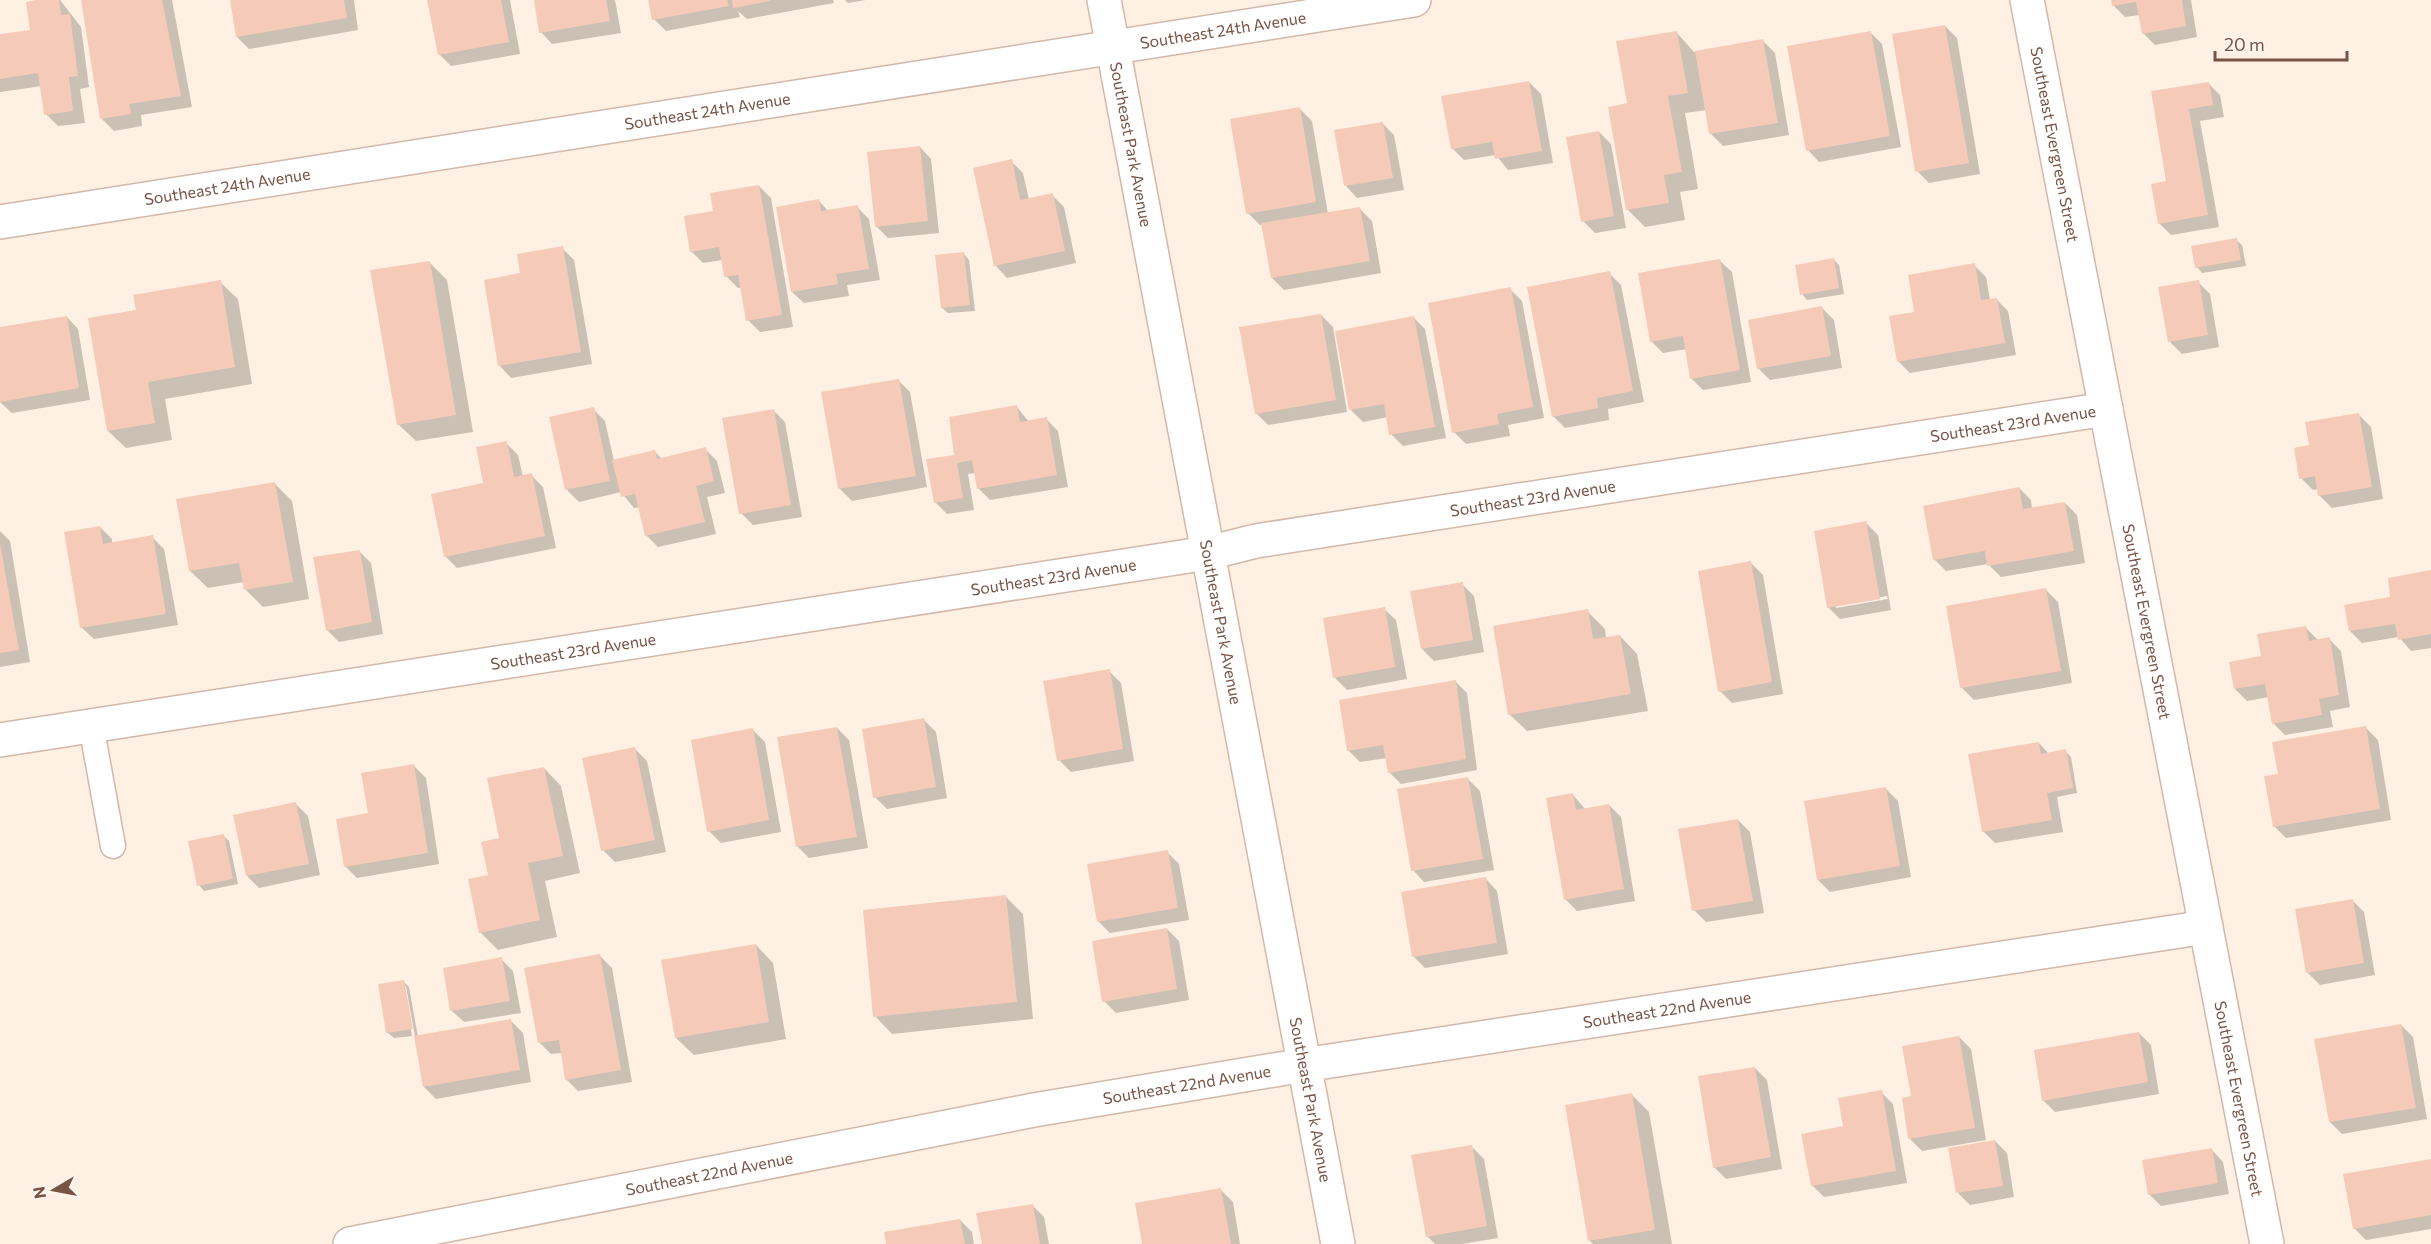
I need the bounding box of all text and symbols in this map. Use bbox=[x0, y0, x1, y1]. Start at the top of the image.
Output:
street label: Southeast 24th Avenue bbox=[1139, 7, 1307, 52]
scale bar bbox=[2215, 24, 2347, 62]
text: 20 m bbox=[2224, 33, 2265, 55]
street label: Southeast Evergreen Street bbox=[2027, 45, 2084, 244]
street label: Southeast Park Avenue bbox=[1107, 60, 1156, 228]
street label: Southeast 24th Avenue bbox=[623, 88, 792, 133]
street label: Southeast 24th Avenue bbox=[143, 163, 311, 208]
street label: Southeast 23rd Avenue bbox=[1929, 401, 2097, 445]
street label: Southeast 23rd Avenue bbox=[1449, 475, 1617, 520]
street label: Southeast Evergreen Street bbox=[2119, 522, 2176, 721]
street label: Southeast Park Avenue bbox=[1197, 538, 1246, 706]
street label: Southeast 23rd Avenue bbox=[969, 554, 1137, 599]
street label: Southeast 23rd Avenue bbox=[489, 629, 657, 673]
street label: Southeast 22nd Avenue bbox=[1582, 987, 1752, 1031]
street label: Southeast Evergreen Street bbox=[2211, 999, 2268, 1198]
street label: Southeast Park Avenue bbox=[1287, 1016, 1336, 1184]
street label: Southeast 22nd Avenue bbox=[1101, 1061, 1272, 1107]
street label: Southeast 22nd Avenue bbox=[624, 1147, 794, 1199]
north arrow bbox=[24, 1160, 84, 1220]
text: N bbox=[28, 1185, 49, 1200]

